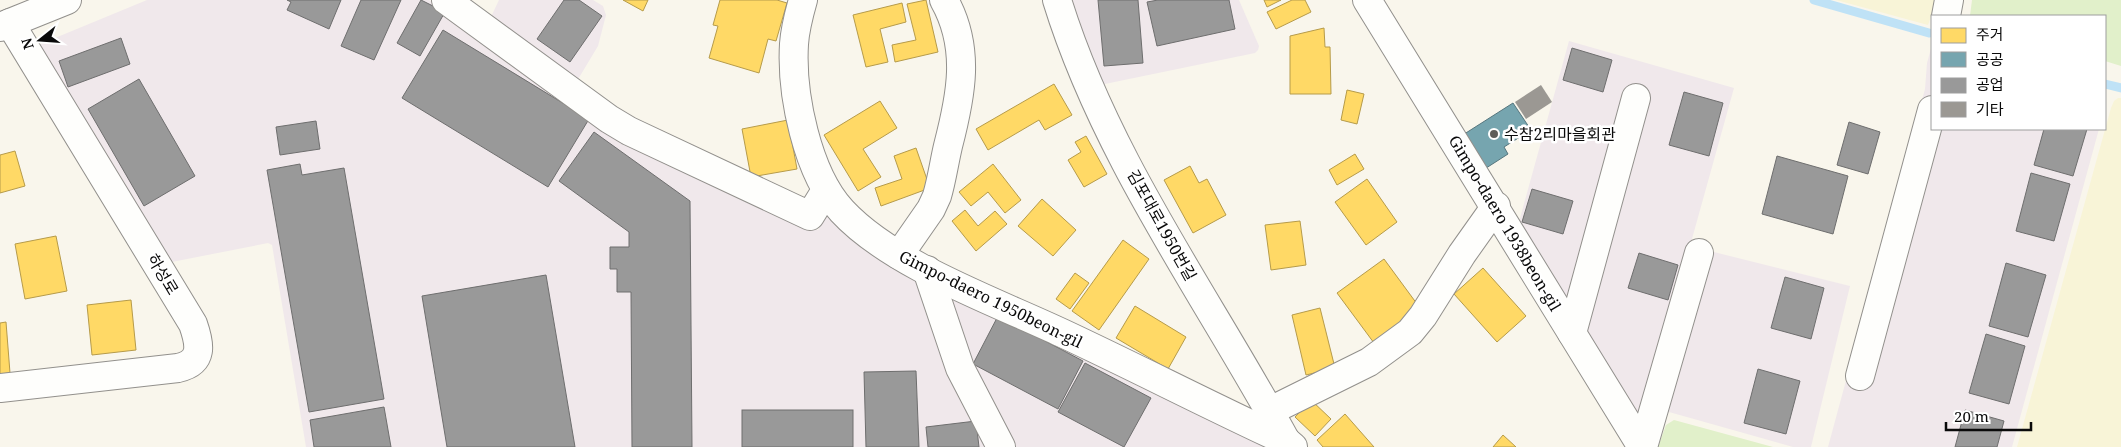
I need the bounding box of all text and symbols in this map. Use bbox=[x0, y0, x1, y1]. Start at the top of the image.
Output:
north arrow bbox=[15, 15, 65, 65]
legend bbox=[1931, 15, 2106, 130]
text: 주거 bbox=[1976, 24, 2004, 44]
text: N bbox=[16, 36, 38, 52]
text: 공공 bbox=[1976, 49, 2004, 69]
text: 공업 bbox=[1976, 74, 2004, 94]
text: 기타 bbox=[1976, 99, 2004, 119]
place label: 수참2리마을회관 bbox=[1504, 123, 1616, 145]
marker: 수참2리마을회관 bbox=[1488, 128, 1500, 140]
street label: Gimpo-daero 1938beon-gil bbox=[1444, 131, 1566, 315]
street label: 김포대로1950번길 bbox=[1122, 165, 1202, 285]
street label: Gimpo-daero 1950beon-gil bbox=[896, 245, 1086, 353]
street label: 하성로 bbox=[142, 249, 184, 299]
scale bar bbox=[1946, 400, 2031, 432]
text: 20 m bbox=[1954, 406, 1989, 426]

